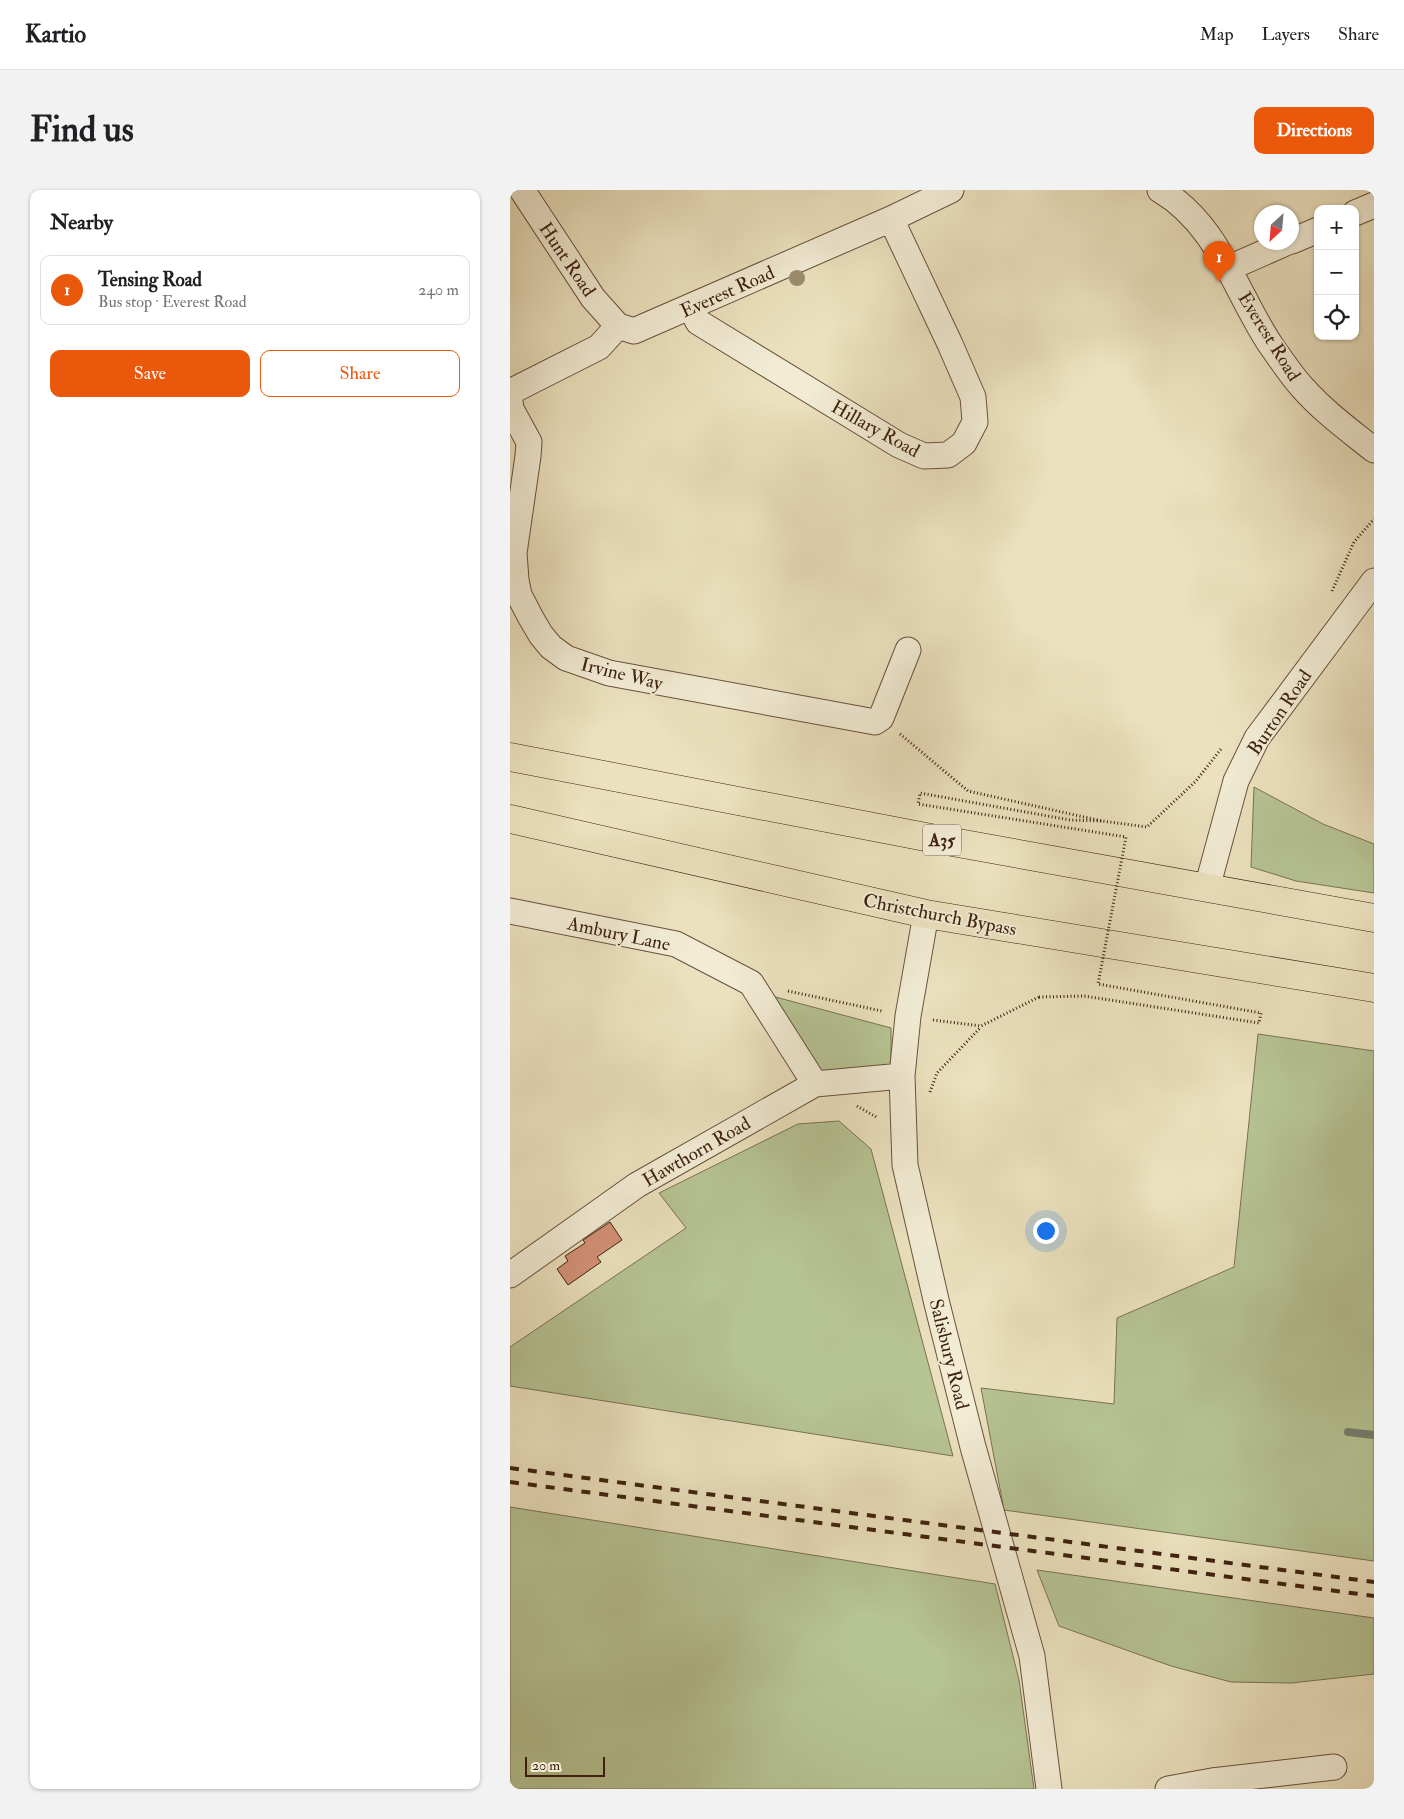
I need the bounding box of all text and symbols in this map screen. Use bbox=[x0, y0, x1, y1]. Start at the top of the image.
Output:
text: Kartio bbox=[25, 19, 86, 50]
text: Map bbox=[1200, 23, 1234, 46]
text: Layers bbox=[1262, 23, 1310, 46]
text: Share bbox=[1338, 23, 1379, 46]
button: Directions bbox=[1254, 107, 1374, 154]
text: Find us bbox=[30, 108, 134, 152]
north arrow bbox=[1254, 205, 1299, 250]
map controls bbox=[1314, 205, 1359, 340]
button: + bbox=[1314, 205, 1359, 250]
text: Nearby bbox=[50, 209, 113, 236]
street label: Hunt Road bbox=[534, 218, 601, 302]
pin: 1 bbox=[1203, 241, 1235, 282]
button: − bbox=[1314, 250, 1359, 295]
street label: Everest Road bbox=[677, 260, 779, 323]
text: Tensing Road bbox=[98, 268, 202, 292]
text: 1 bbox=[64, 280, 70, 300]
text: 240 m bbox=[418, 280, 459, 300]
street label: Everest Road bbox=[1232, 288, 1306, 386]
text: Bus stop · Everest Road bbox=[98, 292, 247, 312]
button: locate bbox=[1314, 295, 1359, 340]
button: Save bbox=[50, 350, 250, 397]
button: Share bbox=[260, 350, 460, 397]
street label: Hillary Road bbox=[827, 395, 924, 463]
street label: Irvine Way bbox=[578, 652, 666, 696]
street label: Burton Road bbox=[1242, 665, 1318, 760]
road number: A35 bbox=[923, 824, 961, 856]
street label: Christchurch Bypass bbox=[861, 888, 1019, 943]
street label: Ambury Lane bbox=[564, 911, 672, 957]
street label: Hawthorn Road bbox=[638, 1111, 755, 1192]
your location bbox=[1033, 1218, 1059, 1244]
street label: Salisbury Road bbox=[924, 1296, 975, 1413]
scale bar bbox=[525, 1754, 605, 1777]
text: 20 m bbox=[532, 1757, 560, 1774]

